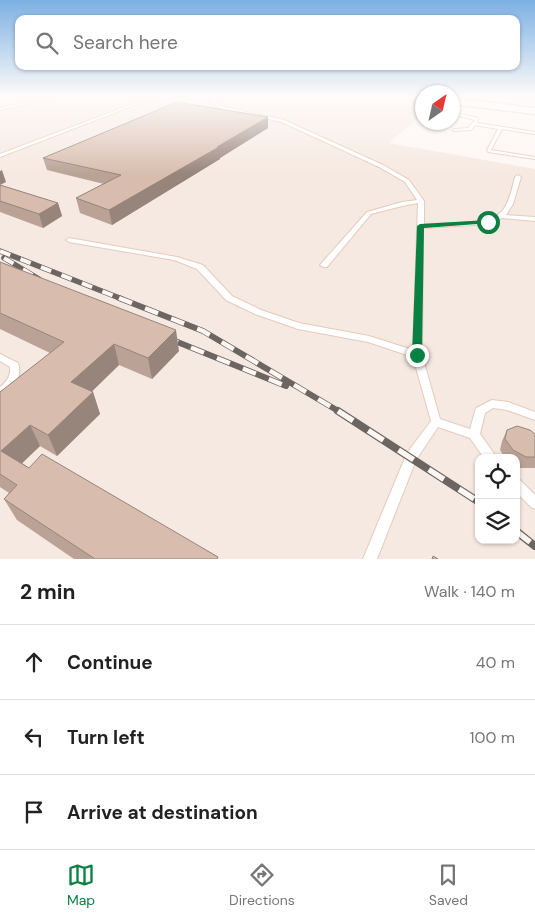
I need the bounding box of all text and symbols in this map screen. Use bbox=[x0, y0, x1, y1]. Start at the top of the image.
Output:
search box bbox=[15, 15, 520, 70]
icon: search bbox=[33, 29, 61, 57]
text: Search here bbox=[73, 30, 178, 55]
north arrow bbox=[415, 85, 460, 130]
route start bbox=[477, 211, 500, 234]
route end bbox=[406, 344, 429, 367]
map controls bbox=[475, 454, 520, 544]
button: locate bbox=[475, 454, 520, 499]
button: layers bbox=[475, 499, 520, 544]
text: 2 min bbox=[20, 578, 76, 606]
text: Walk · 140 m bbox=[424, 581, 515, 602]
icon: ahead bbox=[20, 648, 48, 676]
text: Continue bbox=[67, 650, 153, 675]
text: 40 m bbox=[476, 652, 515, 673]
icon: left bbox=[20, 723, 48, 751]
text: Turn left bbox=[67, 725, 145, 750]
text: 100 m bbox=[470, 727, 515, 748]
icon: arrive bbox=[20, 798, 48, 826]
text: Arrive at destination bbox=[67, 800, 258, 825]
tab: Map bbox=[67, 861, 95, 909]
tab: Directions bbox=[229, 861, 295, 909]
tab: Saved bbox=[429, 861, 468, 909]

